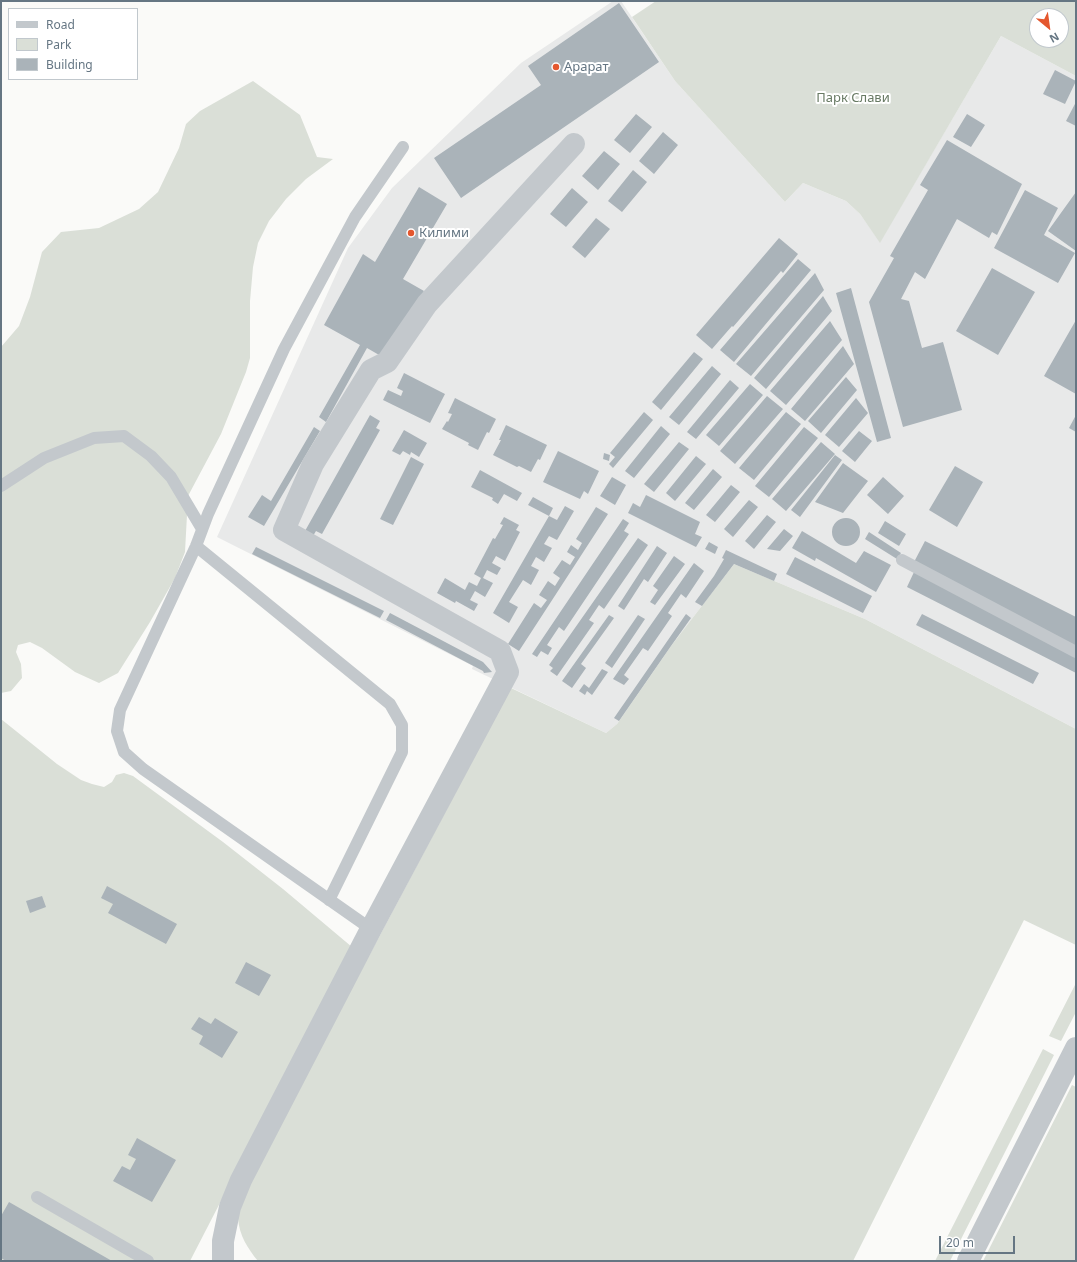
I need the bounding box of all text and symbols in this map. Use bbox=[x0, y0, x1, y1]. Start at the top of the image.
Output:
legend bbox=[8, 8, 138, 80]
north arrow bbox=[1029, 8, 1069, 48]
text: Road bbox=[46, 16, 75, 33]
text: N bbox=[1047, 29, 1062, 47]
text: Park bbox=[46, 36, 71, 53]
text: Building bbox=[46, 56, 93, 73]
place label: Арарат bbox=[564, 59, 608, 75]
marker: Арарат bbox=[551, 62, 561, 72]
park label: Парк Слави bbox=[816, 90, 890, 106]
place label: Килими bbox=[419, 225, 469, 241]
marker: Килими bbox=[406, 228, 416, 238]
scale bar bbox=[941, 1228, 1017, 1254]
text: 20 m bbox=[946, 1234, 974, 1251]

